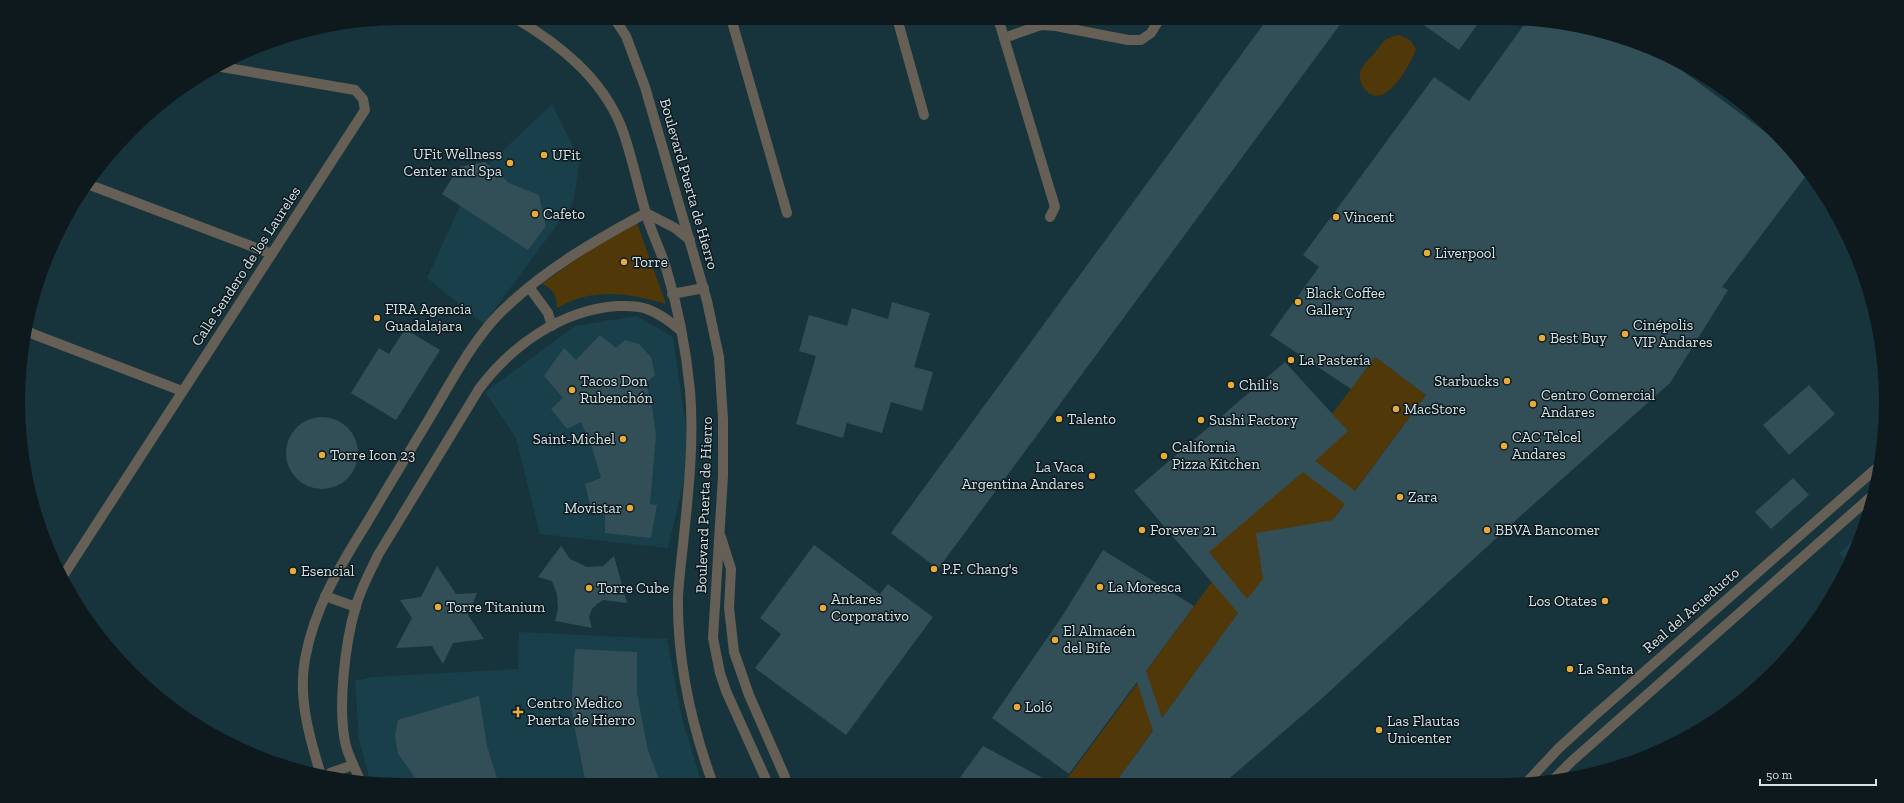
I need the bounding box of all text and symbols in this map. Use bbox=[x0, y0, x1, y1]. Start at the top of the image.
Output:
street label: Boulevard Puerta de Hierro bbox=[656, 96, 722, 272]
place label: UFit Wellness Center and Spa bbox=[404, 145, 502, 180]
place label: UFit bbox=[552, 146, 581, 164]
marker: UFit bbox=[539, 150, 549, 160]
marker: UFit Wellness Center and Spa bbox=[505, 158, 515, 168]
street label: Calle Sendero de los Laureles bbox=[188, 183, 304, 349]
place label: Cafeto bbox=[543, 205, 585, 223]
place label: Vincent bbox=[1343, 208, 1395, 226]
marker: Cafeto bbox=[530, 209, 540, 219]
marker: Vincent bbox=[1331, 212, 1341, 222]
place label: Liverpool bbox=[1435, 244, 1496, 262]
marker: Liverpool bbox=[1422, 248, 1432, 258]
place label: Torre bbox=[632, 253, 668, 271]
marker: Torre bbox=[619, 257, 629, 267]
place label: Black Coffee Gallery bbox=[1306, 284, 1385, 319]
marker: Black Coffee Gallery bbox=[1293, 297, 1303, 307]
place label: FIRA Agencia Guadalajara bbox=[385, 300, 471, 335]
marker: FIRA Agencia Guadalajara bbox=[372, 313, 382, 323]
place label: Cinépolis VIP Andares bbox=[1632, 316, 1713, 351]
place label: Best Buy bbox=[1550, 329, 1607, 347]
marker: Cinépolis VIP Andares bbox=[1620, 329, 1630, 339]
marker: Best Buy bbox=[1537, 333, 1547, 343]
place label: La Pastería bbox=[1299, 351, 1371, 369]
marker: La Pastería bbox=[1286, 355, 1296, 365]
place label: Tacos Don Rubenchón bbox=[580, 372, 653, 407]
place label: Starbucks bbox=[1434, 372, 1499, 390]
place label: Chili's bbox=[1239, 376, 1279, 394]
marker: Starbucks bbox=[1502, 376, 1512, 386]
marker: Chili's bbox=[1226, 380, 1236, 390]
marker: Tacos Don Rubenchón bbox=[567, 385, 577, 395]
place label: Centro Comercial Andares bbox=[1541, 386, 1655, 421]
marker: Centro Comercial Andares bbox=[1528, 399, 1538, 409]
place label: MacStore bbox=[1404, 400, 1466, 418]
marker: MacStore bbox=[1391, 404, 1401, 414]
place label: Talento bbox=[1067, 410, 1116, 428]
place label: Sushi Factory bbox=[1209, 411, 1298, 429]
marker: Talento bbox=[1054, 414, 1064, 424]
marker: Sushi Factory bbox=[1196, 415, 1206, 425]
street label: Boulevard Puerta de Hierro bbox=[692, 416, 716, 594]
place label: CAC Telcel Andares bbox=[1512, 428, 1581, 463]
place label: Saint-Michel bbox=[533, 430, 615, 448]
marker: Saint-Michel bbox=[618, 434, 628, 444]
place label: California Pizza Kitchen bbox=[1172, 438, 1260, 473]
marker: CAC Telcel Andares bbox=[1499, 441, 1509, 451]
place label: Torre Icon 23 bbox=[330, 446, 415, 464]
marker: Torre Icon 23 bbox=[317, 450, 327, 460]
marker: California Pizza Kitchen bbox=[1159, 451, 1169, 461]
place label: La Vaca Argentina Andares bbox=[962, 458, 1084, 493]
marker: La Vaca Argentina Andares bbox=[1087, 471, 1097, 481]
place label: Zara bbox=[1408, 488, 1437, 506]
marker: Zara bbox=[1395, 492, 1405, 502]
place label: Movistar bbox=[564, 499, 622, 517]
marker: Movistar bbox=[625, 503, 635, 513]
place label: Forever 21 bbox=[1150, 521, 1216, 539]
place label: BBVA Bancomer bbox=[1495, 521, 1600, 539]
marker: Forever 21 bbox=[1137, 525, 1147, 535]
marker: BBVA Bancomer bbox=[1482, 525, 1492, 535]
place label: P.F. Chang's bbox=[942, 560, 1018, 578]
place label: Esencial bbox=[301, 562, 354, 580]
street label: Real del Acueducto bbox=[1639, 563, 1743, 657]
marker: P.F. Chang's bbox=[929, 564, 939, 574]
marker: Esencial bbox=[288, 566, 298, 576]
place label: La Moresca bbox=[1108, 578, 1182, 596]
place label: Torre Cube bbox=[597, 579, 669, 597]
marker: La Moresca bbox=[1095, 582, 1105, 592]
marker: Torre Cube bbox=[584, 583, 594, 593]
place label: Antares Corporativo bbox=[831, 590, 909, 625]
place label: Los Otates bbox=[1528, 592, 1597, 610]
marker: Los Otates bbox=[1600, 596, 1610, 606]
place label: Torre Titanium bbox=[446, 598, 545, 616]
marker: Torre Titanium bbox=[433, 602, 443, 612]
marker: Antares Corporativo bbox=[818, 603, 828, 613]
place label: El Almacén del Bife bbox=[1063, 622, 1136, 657]
marker: El Almacén del Bife bbox=[1050, 635, 1060, 645]
place label: La Santa bbox=[1578, 660, 1633, 678]
marker: La Santa bbox=[1565, 664, 1575, 674]
place label: Centro Medico Puerta de Hierro bbox=[527, 694, 635, 729]
place label: Loló bbox=[1025, 698, 1053, 716]
marker: Loló bbox=[1012, 702, 1022, 712]
marker: Centro Medico Puerta de Hierro bbox=[512, 706, 524, 718]
place label: Las Flautas Unicenter bbox=[1387, 712, 1460, 747]
marker: Las Flautas Unicenter bbox=[1374, 725, 1384, 735]
scale bar bbox=[1760, 761, 1876, 787]
text: 50 m bbox=[1766, 768, 1793, 782]

